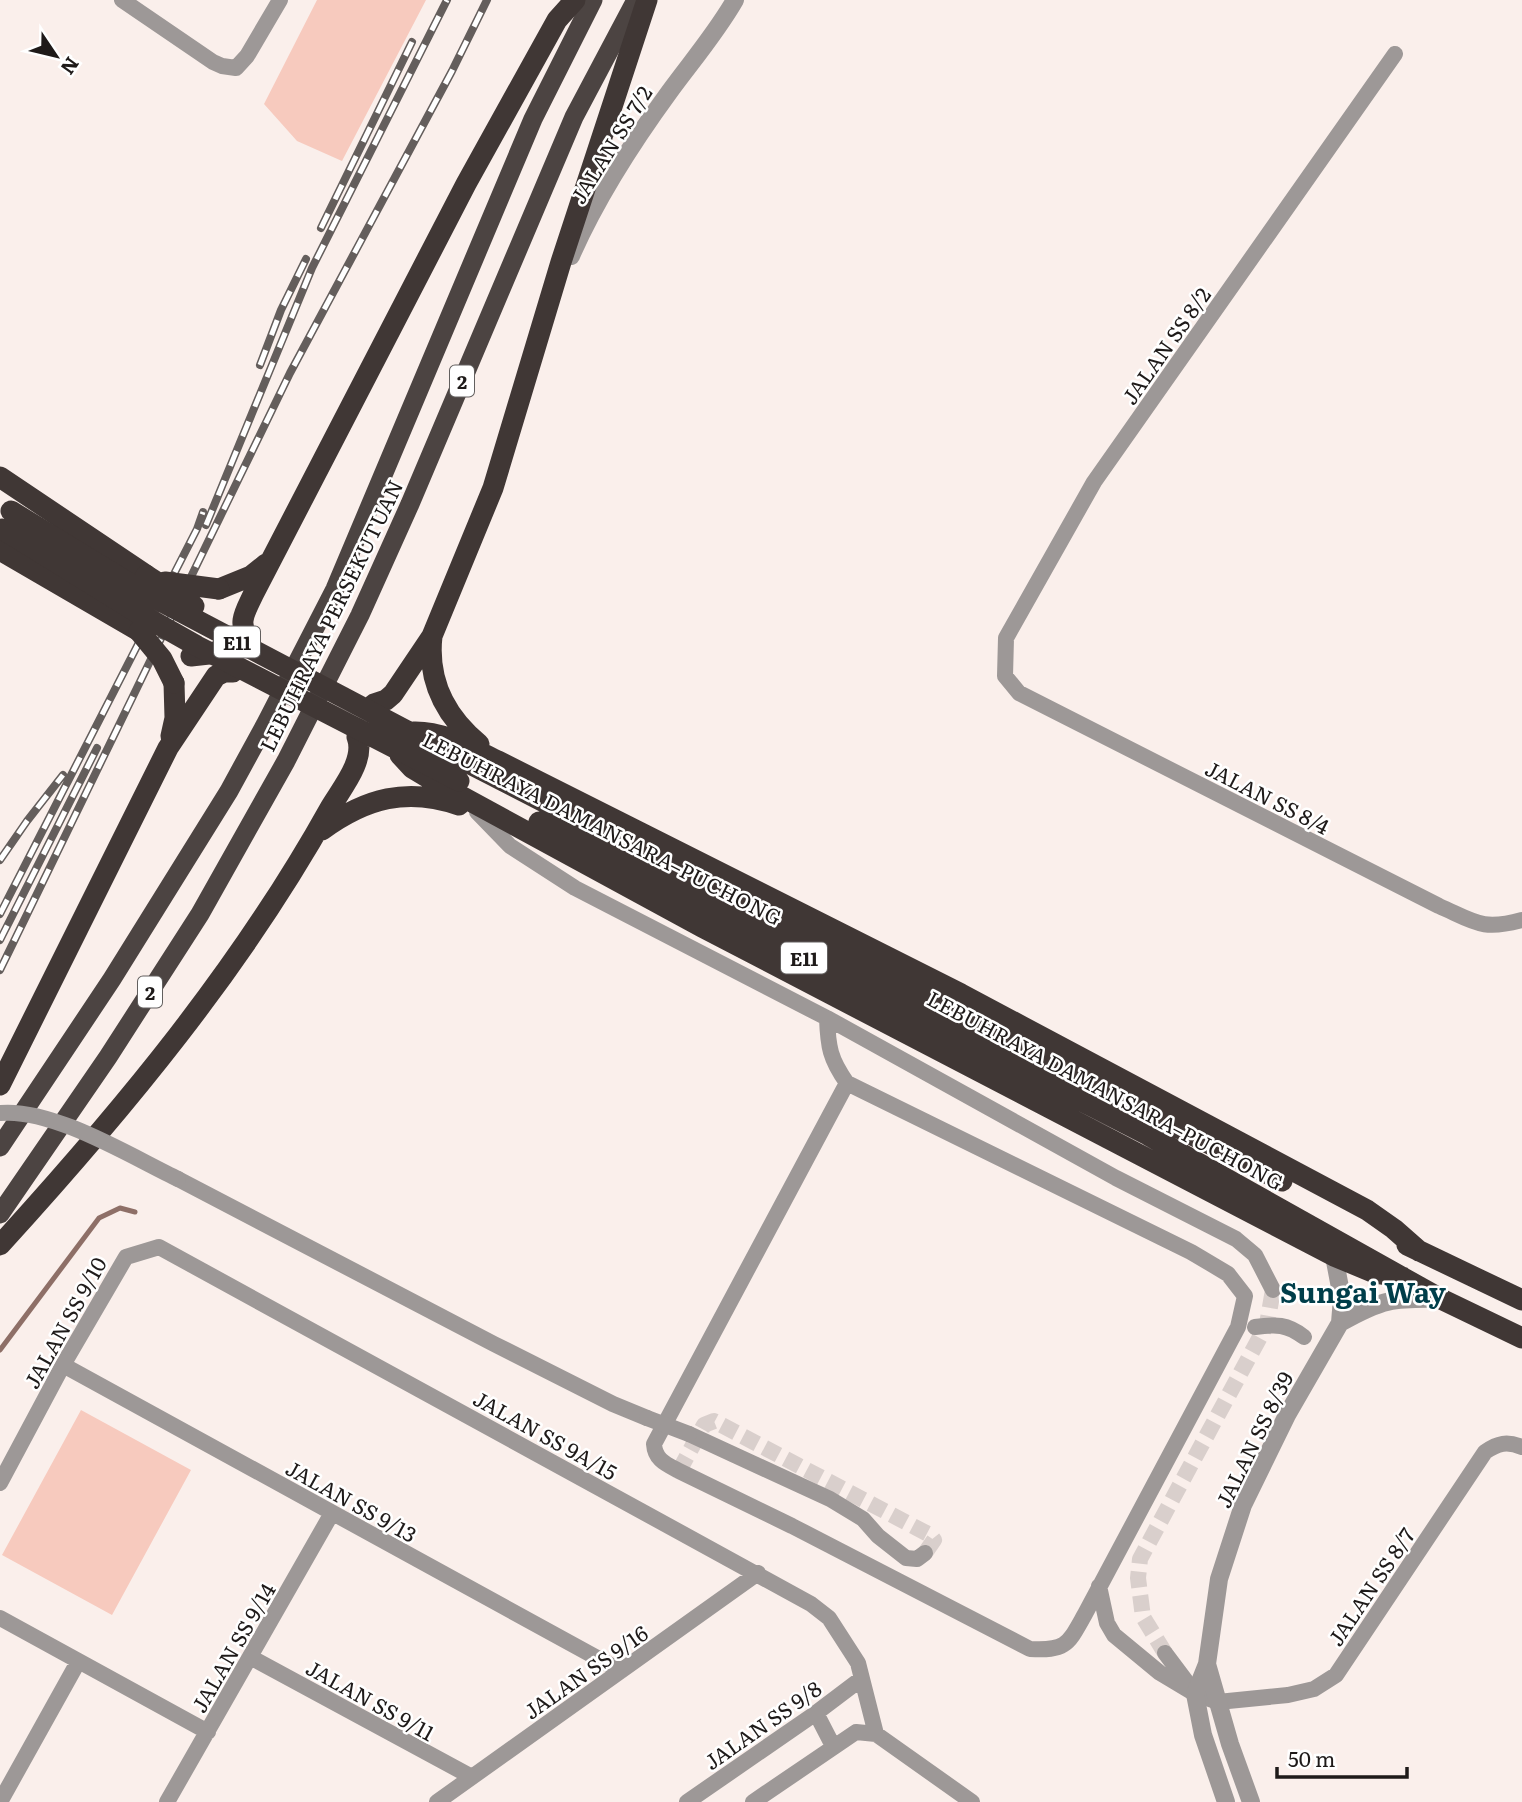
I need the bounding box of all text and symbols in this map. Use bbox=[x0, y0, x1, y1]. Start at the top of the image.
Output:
north arrow bbox=[21, 21, 91, 91]
text: N bbox=[55, 52, 87, 81]
street label: JALAN SS 7/2 bbox=[561, 79, 659, 209]
street label: JALAN SS 8/2 bbox=[1113, 280, 1217, 410]
road number: 2 bbox=[450, 366, 474, 396]
street label: LEBUHRAYA PERSEKUTUAN bbox=[251, 474, 409, 756]
road number: E11 bbox=[214, 626, 260, 657]
street label: LEBUHRAYA DAMANSARA–PUCHONG bbox=[418, 723, 788, 932]
street label: JALAN SS 8/4 bbox=[1201, 751, 1336, 841]
road number: E11 bbox=[781, 942, 827, 974]
road number: 2 bbox=[138, 976, 162, 1008]
street label: LEBUHRAYA DAMANSARA–PUCHONG bbox=[922, 982, 1290, 1197]
street label: JALAN SS 9/10 bbox=[15, 1251, 113, 1393]
district label: Sungai Way bbox=[1280, 1270, 1447, 1312]
street label: JALAN SS 8/39 bbox=[1207, 1366, 1299, 1512]
street label: JALAN SS 9A/15 bbox=[468, 1382, 624, 1486]
street label: JALAN SS 9/13 bbox=[281, 1451, 423, 1549]
street label: JALAN SS 8/7 bbox=[1319, 1520, 1421, 1651]
street label: JALAN SS 9/14 bbox=[182, 1576, 282, 1717]
street label: JALAN SS 9/16 bbox=[517, 1617, 653, 1725]
street label: JALAN SS 9/11 bbox=[301, 1651, 441, 1747]
street label: JALAN SS 9/8 bbox=[697, 1672, 827, 1776]
scale bar bbox=[1277, 1736, 1406, 1780]
text: 50 m bbox=[1288, 1742, 1335, 1773]

